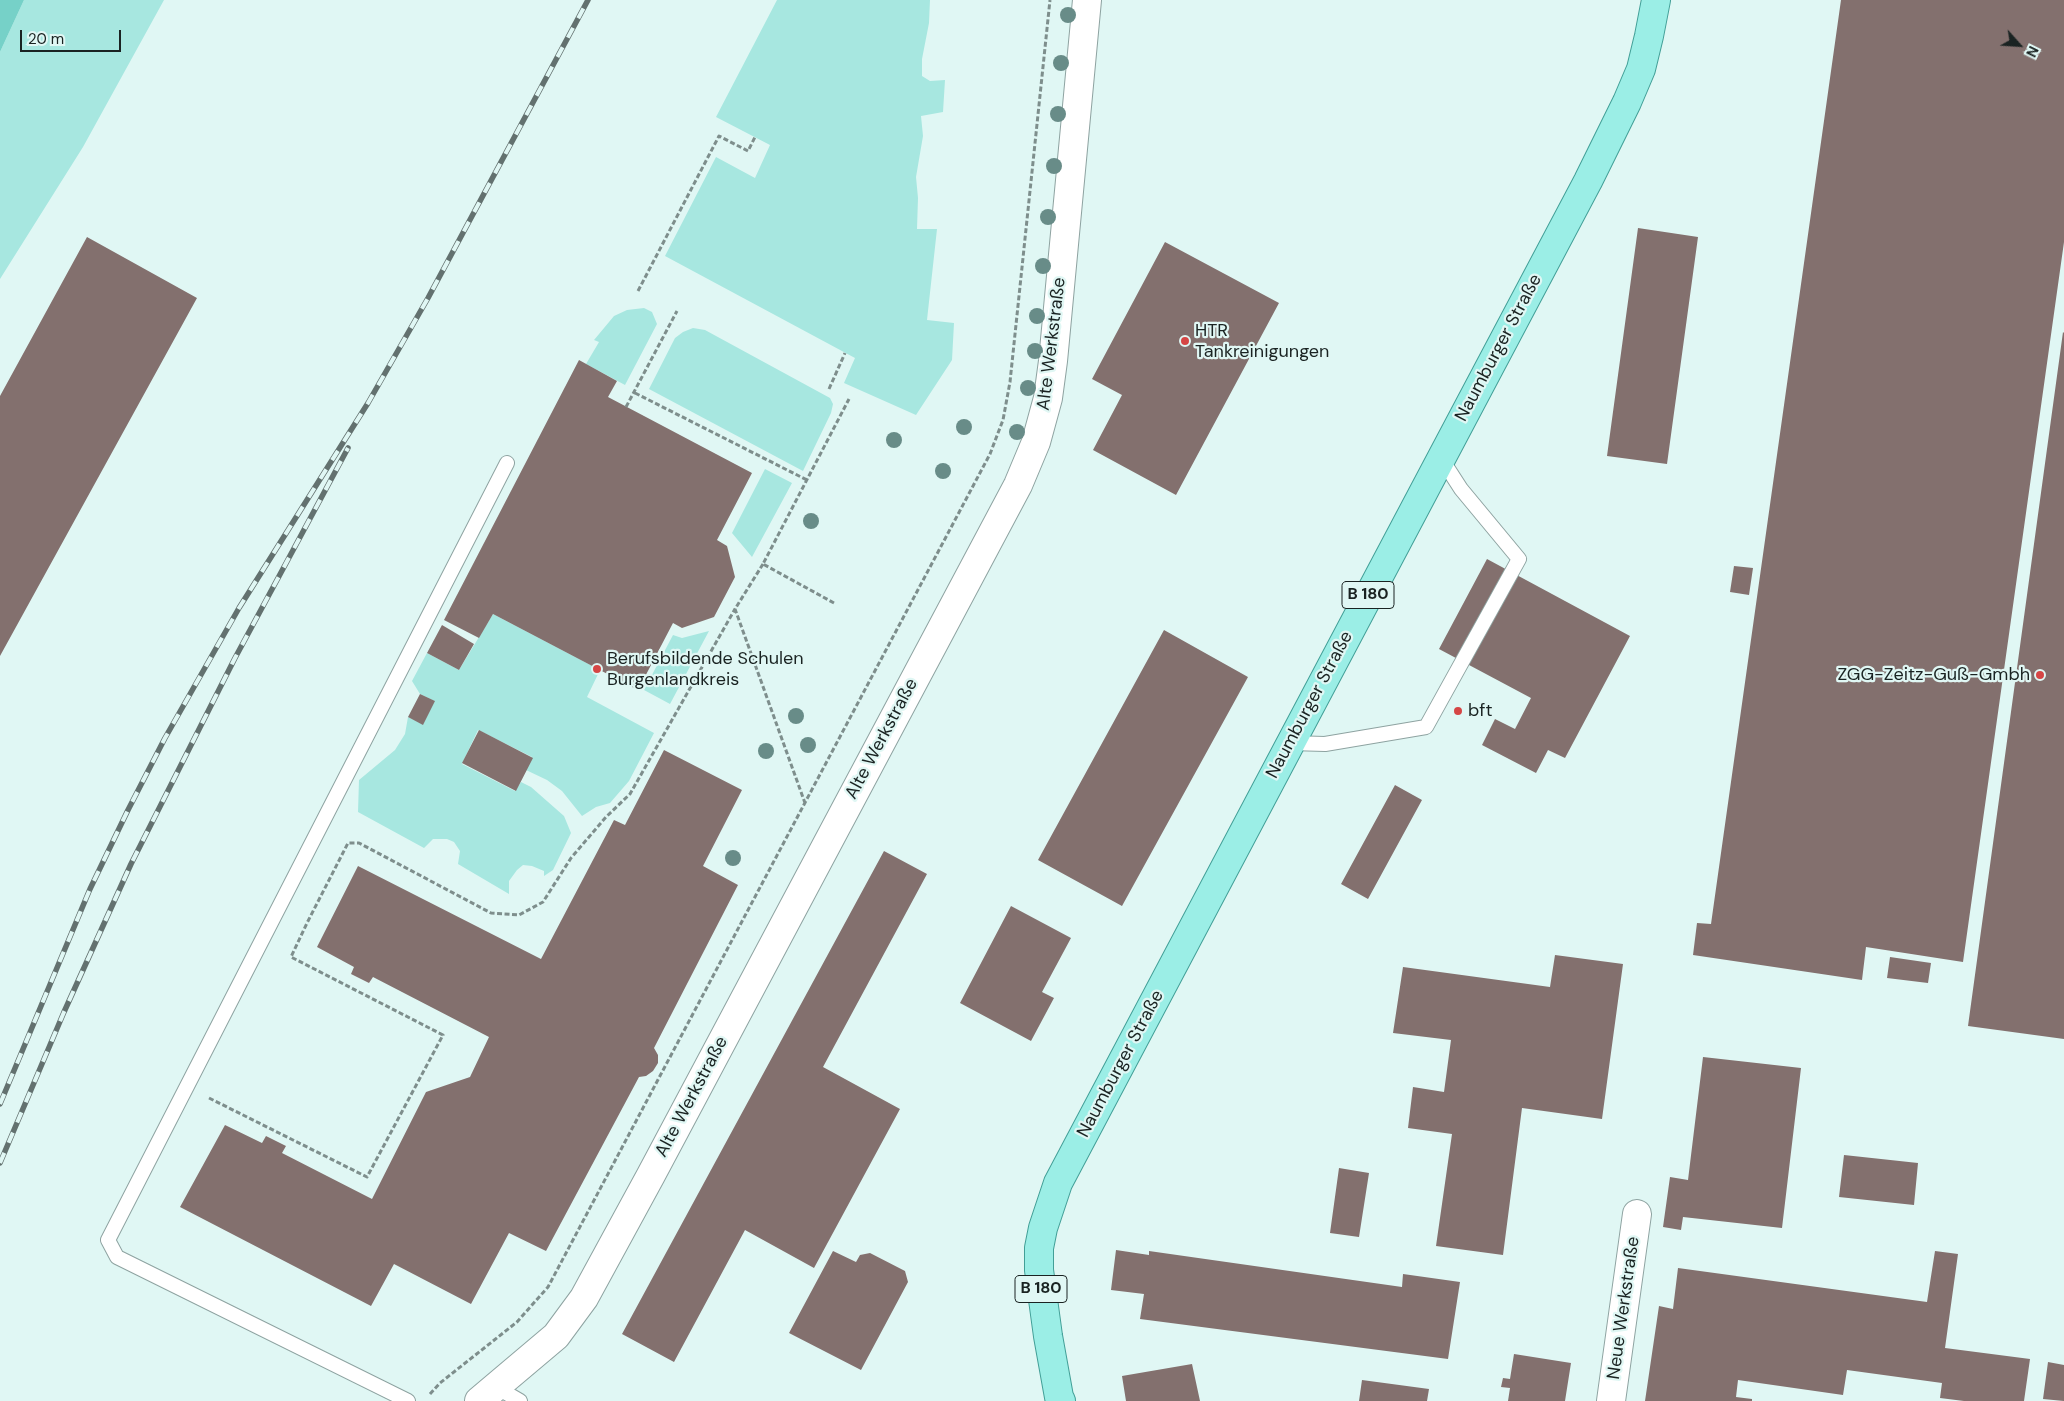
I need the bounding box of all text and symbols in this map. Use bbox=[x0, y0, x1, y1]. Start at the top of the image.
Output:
scale bar bbox=[22, 20, 124, 52]
north arrow bbox=[1994, 20, 2044, 70]
text: 20 m bbox=[28, 29, 64, 49]
text: N bbox=[2022, 43, 2043, 60]
street label: Naumburger Straße bbox=[1451, 271, 1547, 425]
street label: Alte Werkstraße bbox=[1033, 276, 1071, 412]
place label: HTR Tankreinigungen bbox=[1195, 320, 1329, 362]
marker: HTR Tankreinigungen bbox=[1179, 335, 1191, 347]
road number: B 180 bbox=[1342, 582, 1394, 608]
street label: Naumburger Straße bbox=[1262, 628, 1358, 782]
place label: Berufsbildende Schulen Burgenlandkreis bbox=[607, 648, 804, 691]
marker: Berufsbildende Schulen Burgenlandkreis bbox=[591, 663, 603, 675]
place label: ZGG-Zeitz-Guß-Gmbh bbox=[1837, 664, 2030, 686]
marker: ZGG-Zeitz-Guß-Gmbh bbox=[2034, 669, 2046, 681]
street label: Alte Werkstraße bbox=[841, 675, 923, 803]
place label: bft bbox=[1468, 700, 1492, 722]
marker: bft bbox=[1452, 705, 1464, 717]
street label: Naumburger Straße bbox=[1073, 987, 1169, 1141]
street label: Alte Werkstraße bbox=[651, 1033, 733, 1161]
street label: Neue Werkstraße bbox=[1603, 1235, 1645, 1381]
road number: B 180 bbox=[1015, 1276, 1067, 1302]

